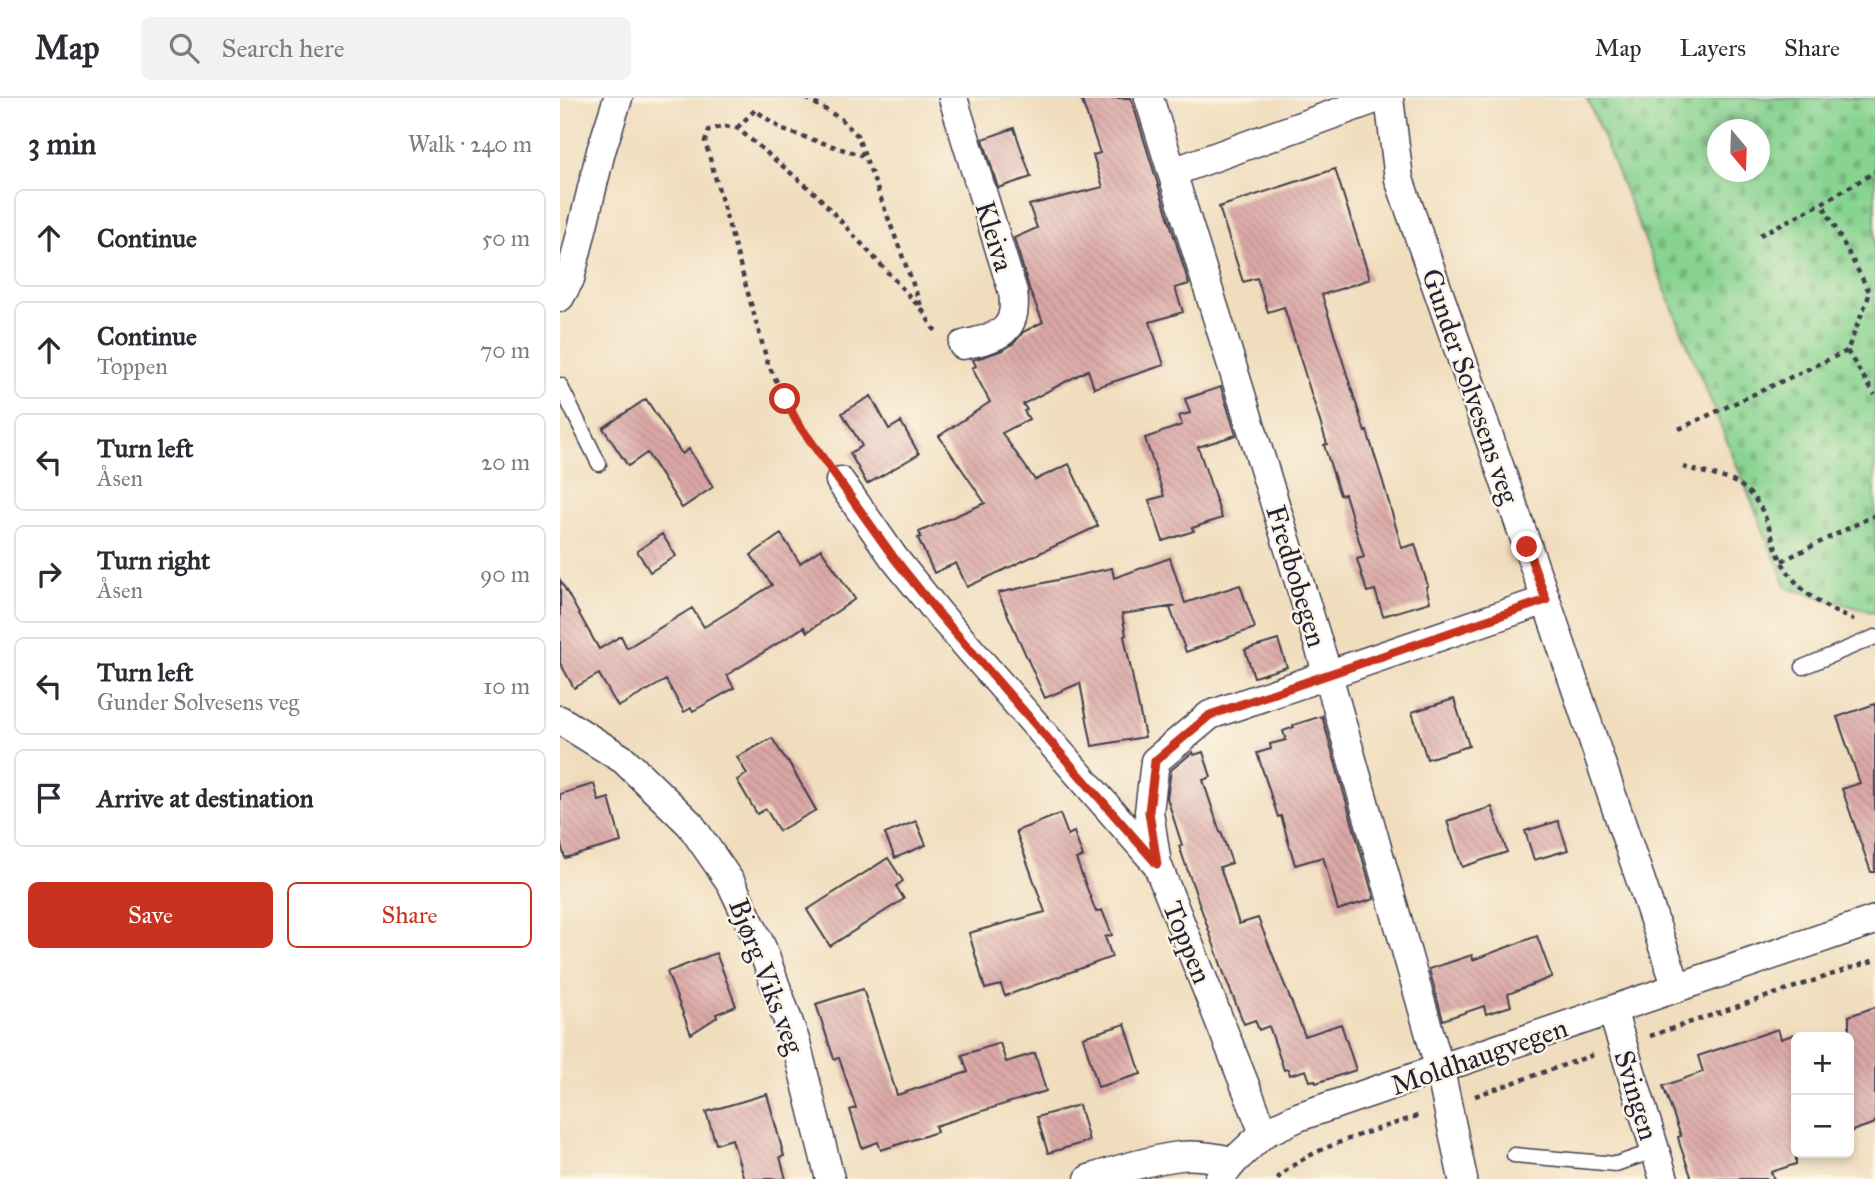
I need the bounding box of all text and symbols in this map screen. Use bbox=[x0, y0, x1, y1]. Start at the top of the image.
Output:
search box bbox=[141, 17, 631, 80]
text: Map bbox=[35, 28, 99, 68]
icon: search bbox=[165, 29, 203, 67]
text: Search here bbox=[221, 32, 345, 64]
text: Map bbox=[1595, 33, 1642, 63]
text: Layers bbox=[1680, 33, 1746, 63]
text: Share bbox=[1784, 33, 1840, 63]
north arrow bbox=[1707, 119, 1770, 182]
text: 3 min bbox=[28, 126, 96, 162]
text: Walk · 240 m bbox=[408, 130, 532, 158]
street label: Kleiva bbox=[967, 197, 1022, 276]
icon: ahead bbox=[30, 219, 68, 257]
text: Continue bbox=[97, 222, 197, 254]
text: 50 m bbox=[482, 224, 530, 252]
street label: Gunder Solvesens veg bbox=[1414, 264, 1527, 509]
text: Continue bbox=[97, 320, 197, 352]
icon: ahead bbox=[30, 331, 68, 369]
text: 70 m bbox=[480, 336, 530, 364]
text: Toppen bbox=[97, 352, 168, 380]
route start bbox=[769, 383, 800, 414]
text: Turn left bbox=[97, 432, 193, 464]
icon: left bbox=[30, 443, 68, 481]
text: 20 m bbox=[481, 448, 530, 476]
text: Åsen bbox=[97, 464, 143, 492]
street label: Fredbobegen bbox=[1258, 501, 1335, 651]
route end bbox=[1511, 531, 1542, 562]
text: Turn right bbox=[97, 544, 210, 576]
icon: right bbox=[30, 555, 68, 593]
text: 90 m bbox=[480, 560, 530, 588]
text: Åsen bbox=[97, 576, 143, 604]
text: Turn left bbox=[97, 656, 193, 688]
icon: left bbox=[30, 667, 68, 705]
text: 10 m bbox=[483, 672, 530, 700]
text: Gunder Solvesens veg bbox=[97, 688, 299, 716]
icon: arrive bbox=[30, 779, 68, 817]
text: Arrive at destination bbox=[97, 782, 314, 814]
button: Save bbox=[28, 882, 273, 948]
button: Share bbox=[287, 882, 532, 948]
street label: Bjørg Viks veg bbox=[721, 894, 812, 1060]
street label: Toppen bbox=[1155, 896, 1220, 989]
street label: Moldhaugvegen bbox=[1386, 1010, 1572, 1103]
map controls bbox=[1791, 1032, 1854, 1158]
button: + bbox=[1791, 1032, 1854, 1095]
street label: Svingen bbox=[1606, 1046, 1667, 1144]
button: − bbox=[1791, 1095, 1854, 1158]

